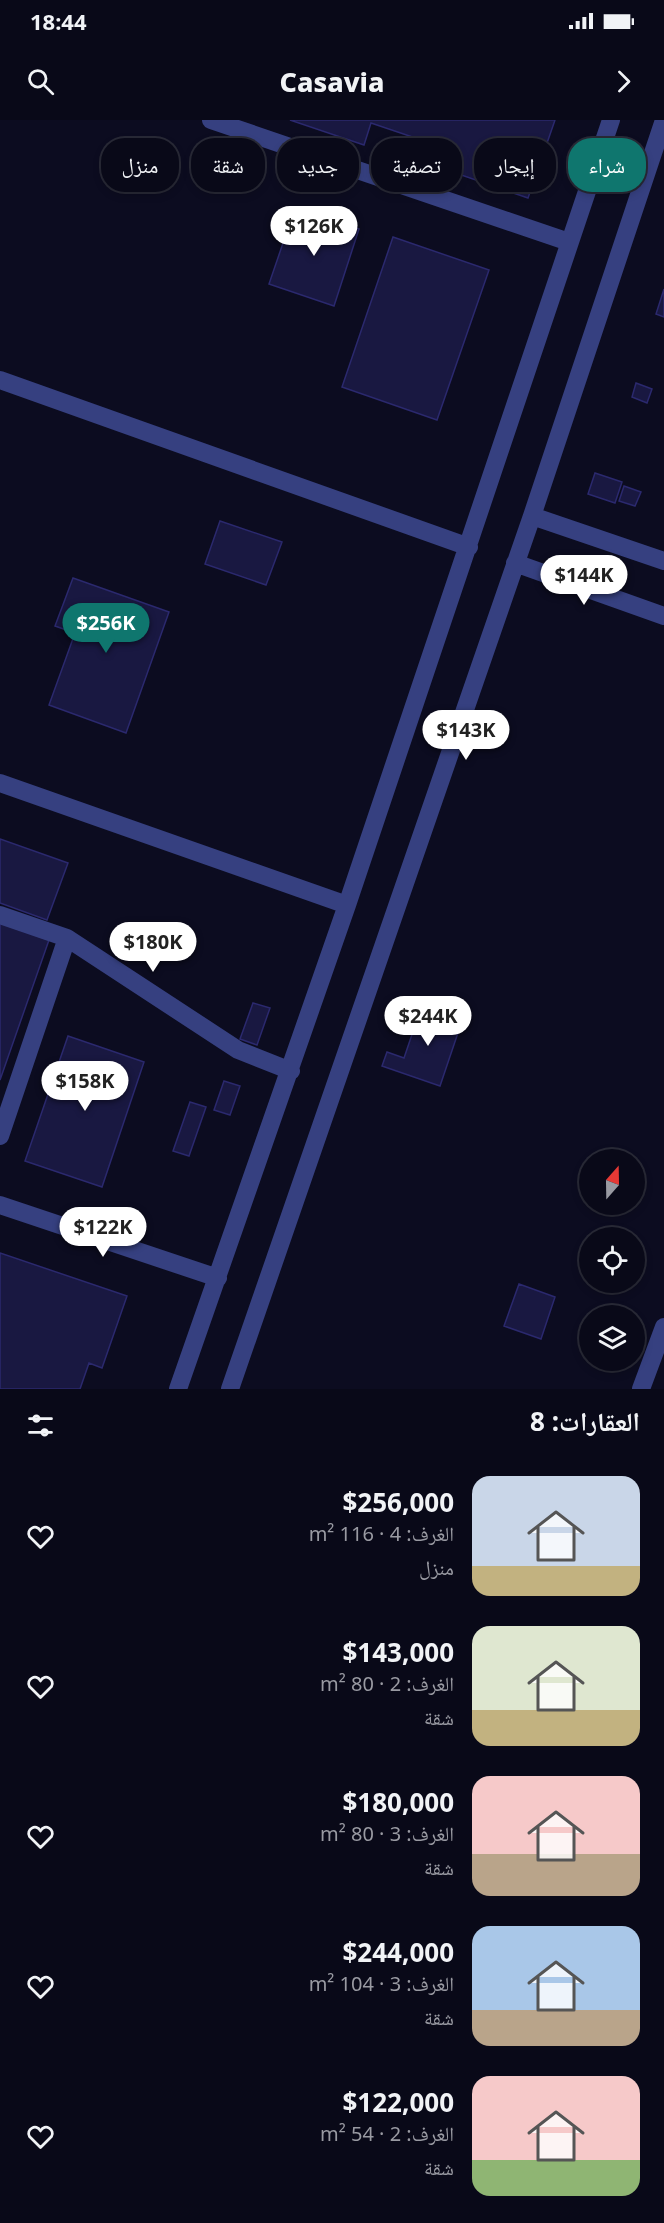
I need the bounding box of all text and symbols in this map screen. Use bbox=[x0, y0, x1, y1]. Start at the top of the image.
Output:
text: 18:44 bbox=[30, 6, 87, 36]
text: Casavia bbox=[280, 63, 384, 100]
icon: search bbox=[24, 65, 57, 98]
icon: forward bbox=[607, 65, 640, 98]
chip: منزل bbox=[101, 138, 179, 192]
chip: شقة bbox=[191, 138, 265, 192]
chip: جديد bbox=[277, 138, 359, 192]
chip: تصفية bbox=[371, 138, 462, 192]
chip: إيجار bbox=[474, 138, 556, 192]
chip: شراء bbox=[568, 138, 646, 192]
pin: $126K bbox=[272, 206, 356, 257]
text: $126K bbox=[284, 212, 344, 239]
pin: $144K bbox=[542, 555, 626, 606]
text: $144K bbox=[554, 561, 614, 588]
pin: $256K bbox=[64, 603, 148, 654]
text: $256K bbox=[76, 609, 136, 636]
pin: $143K bbox=[424, 710, 508, 761]
text: $143K bbox=[436, 716, 496, 743]
pin: $180K bbox=[111, 922, 195, 973]
text: $180K bbox=[123, 928, 183, 955]
pin: $244K bbox=[386, 996, 470, 1047]
text: $244K bbox=[398, 1002, 458, 1029]
pin: $158K bbox=[43, 1061, 127, 1112]
text: $158K bbox=[55, 1067, 115, 1094]
north arrow bbox=[579, 1149, 645, 1215]
map controls bbox=[579, 1149, 645, 1371]
pin: $122K bbox=[61, 1207, 145, 1258]
text: $122K bbox=[73, 1213, 133, 1240]
button: locate bbox=[579, 1227, 645, 1293]
button: layers bbox=[579, 1305, 645, 1371]
text: العقارات: 8 bbox=[530, 1403, 640, 1439]
icon: filters bbox=[24, 1409, 57, 1442]
text: $256,000 bbox=[342, 1484, 454, 1520]
icon: home bbox=[520, 1500, 592, 1572]
icon: heart bbox=[24, 1520, 57, 1553]
text: الغرف: 4 · 116 m² bbox=[309, 1520, 454, 1547]
text: منزل bbox=[419, 1554, 454, 1581]
text: $143,000 bbox=[342, 1634, 454, 1670]
icon: home bbox=[520, 1650, 592, 1722]
icon: heart bbox=[24, 1670, 57, 1703]
text: الغرف: 2 · 80 m² bbox=[320, 1670, 454, 1697]
text: شقة bbox=[424, 1704, 454, 1731]
text: $180,000 bbox=[342, 1784, 454, 1820]
icon: home bbox=[520, 1800, 592, 1872]
icon: heart bbox=[24, 1820, 57, 1853]
text: الغرف: 3 · 80 m² bbox=[320, 1820, 454, 1847]
text: شقة bbox=[424, 1854, 454, 1881]
text: $244,000 bbox=[342, 1934, 454, 1970]
icon: home bbox=[520, 1950, 592, 2022]
icon: heart bbox=[24, 1970, 57, 2003]
text: الغرف: 3 · 104 m² bbox=[309, 1970, 454, 1997]
text: شقة bbox=[424, 2004, 454, 2031]
text: $122,000 bbox=[342, 2084, 454, 2120]
icon: home bbox=[520, 2100, 592, 2172]
icon: heart bbox=[24, 2120, 57, 2153]
text: الغرف: 2 · 54 m² bbox=[320, 2120, 454, 2147]
text: شقة bbox=[424, 2154, 454, 2181]

